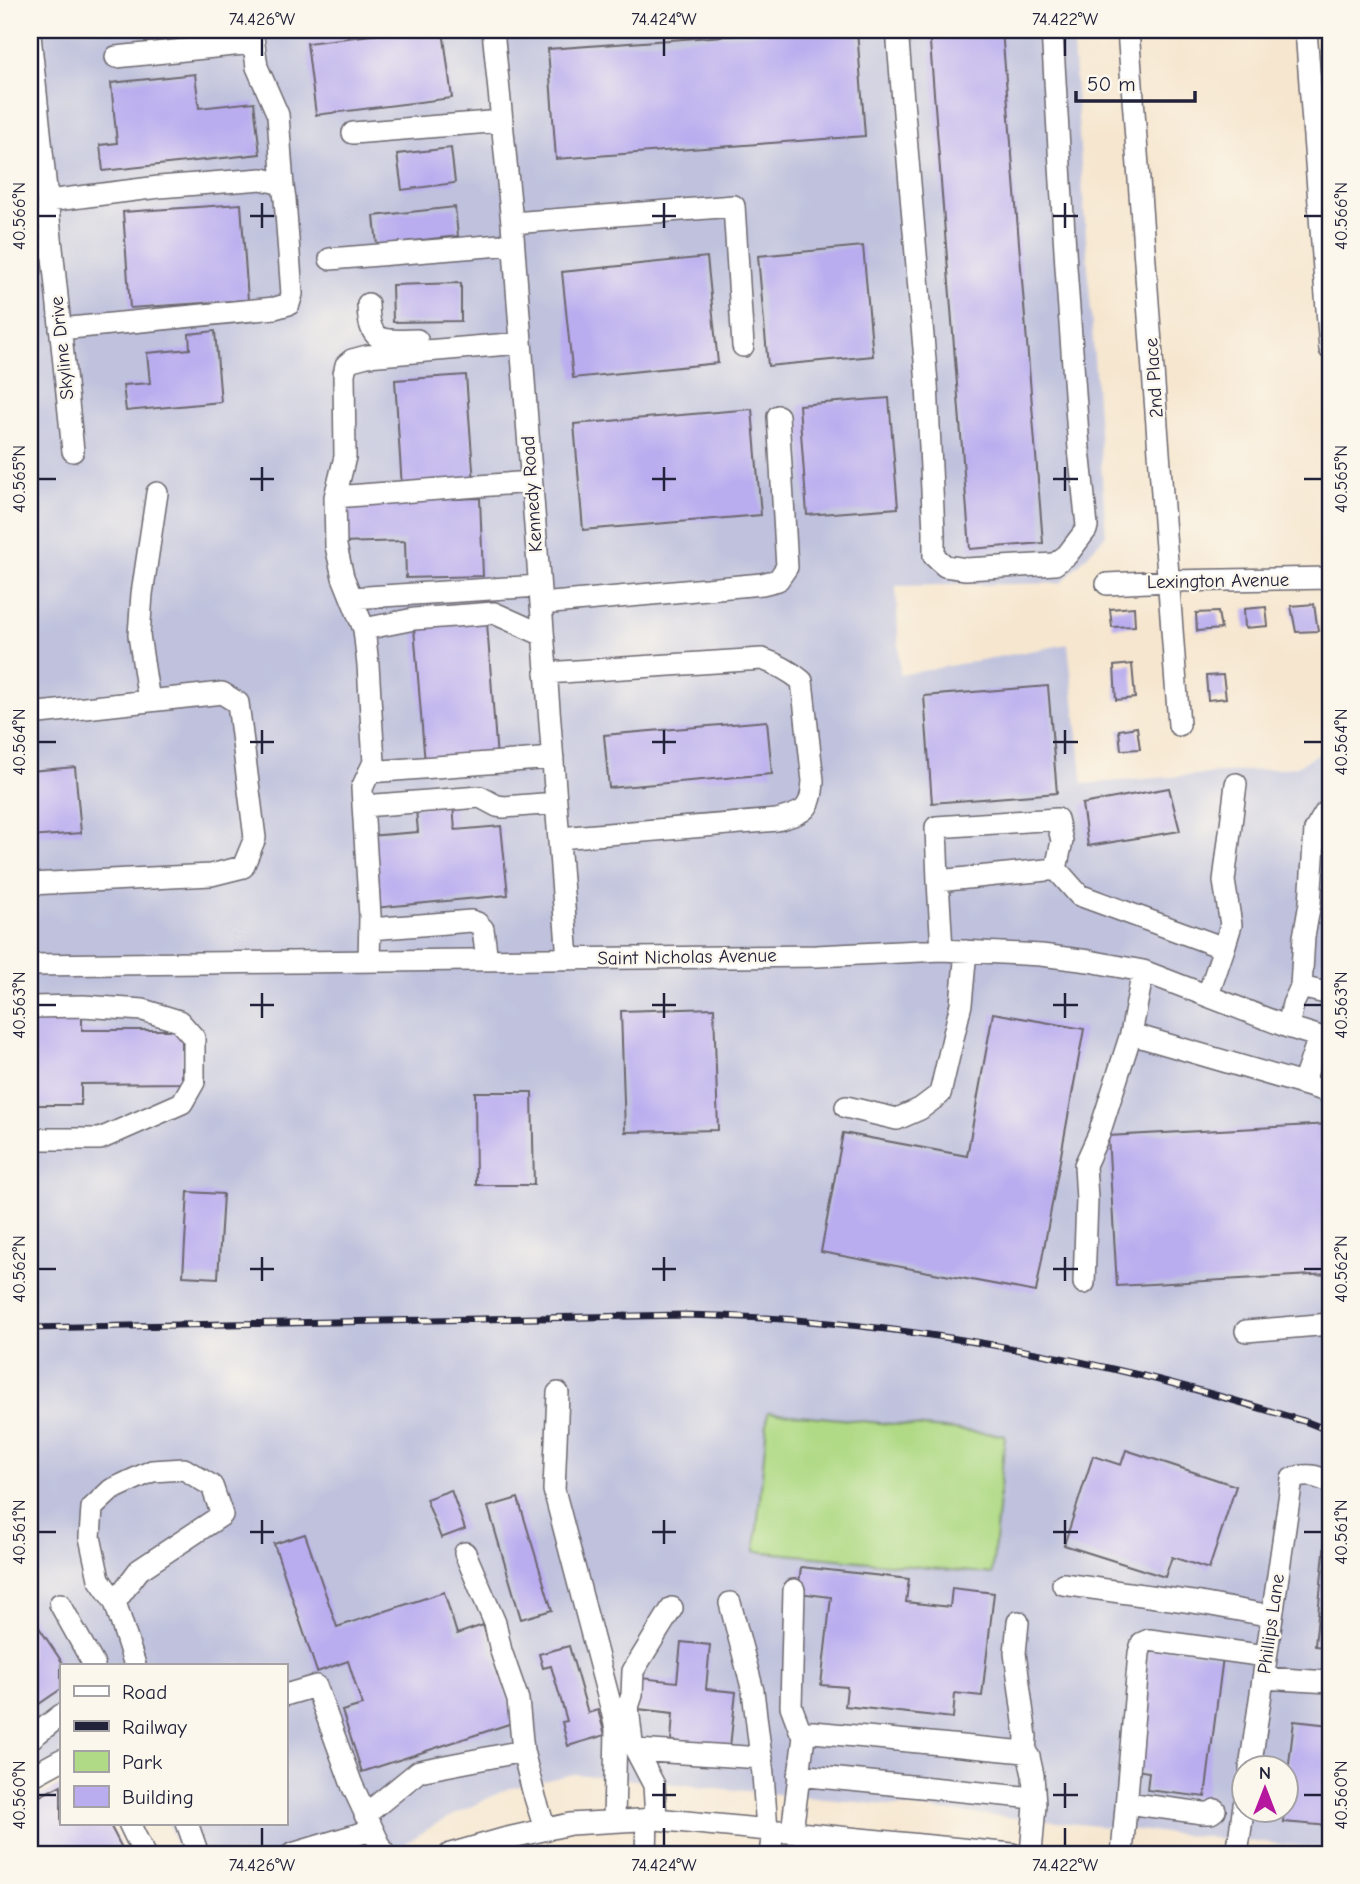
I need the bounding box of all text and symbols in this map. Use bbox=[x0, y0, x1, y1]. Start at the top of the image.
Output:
text: 74.426°W bbox=[229, 9, 296, 30]
text: 74.424°W bbox=[631, 9, 697, 30]
text: 74.422°W bbox=[1032, 9, 1098, 30]
scale bar bbox=[1076, 60, 1196, 104]
text: 50 m bbox=[1087, 72, 1136, 96]
text: 40.566°N bbox=[9, 182, 30, 250]
text: 40.566°N bbox=[1331, 182, 1352, 250]
street label: Skyline Drive bbox=[46, 295, 78, 401]
street label: 2nd Place bbox=[1140, 337, 1168, 419]
street label: Kennedy Road bbox=[517, 435, 547, 553]
text: 40.565°N bbox=[9, 445, 30, 513]
text: 40.565°N bbox=[1331, 445, 1352, 513]
street label: Lexington Avenue bbox=[1147, 569, 1289, 593]
text: 40.564°N bbox=[9, 709, 30, 775]
text: 40.564°N bbox=[1331, 709, 1352, 775]
street label: Saint Nicholas Avenue bbox=[597, 944, 777, 970]
text: 40.563°N bbox=[9, 971, 30, 1039]
text: 40.563°N bbox=[1331, 971, 1352, 1039]
text: 40.562°N bbox=[9, 1235, 30, 1303]
text: 40.562°N bbox=[1331, 1235, 1352, 1303]
text: 40.561°N bbox=[9, 1499, 30, 1565]
text: 40.561°N bbox=[1331, 1499, 1352, 1565]
street label: Phillips Lane bbox=[1253, 1572, 1289, 1676]
legend bbox=[60, 1664, 287, 1825]
text: Road bbox=[122, 1680, 167, 1704]
text: Railway bbox=[122, 1715, 187, 1739]
text: Park bbox=[122, 1750, 162, 1774]
north arrow bbox=[1230, 1755, 1300, 1825]
text: 40.560°N bbox=[9, 1760, 30, 1830]
text: 40.560°N bbox=[1331, 1760, 1352, 1830]
text: N bbox=[1259, 1762, 1271, 1784]
text: Building bbox=[122, 1785, 194, 1809]
text: 74.426°W bbox=[229, 1855, 296, 1876]
text: 74.424°W bbox=[631, 1855, 697, 1876]
text: 74.422°W bbox=[1032, 1855, 1098, 1876]

